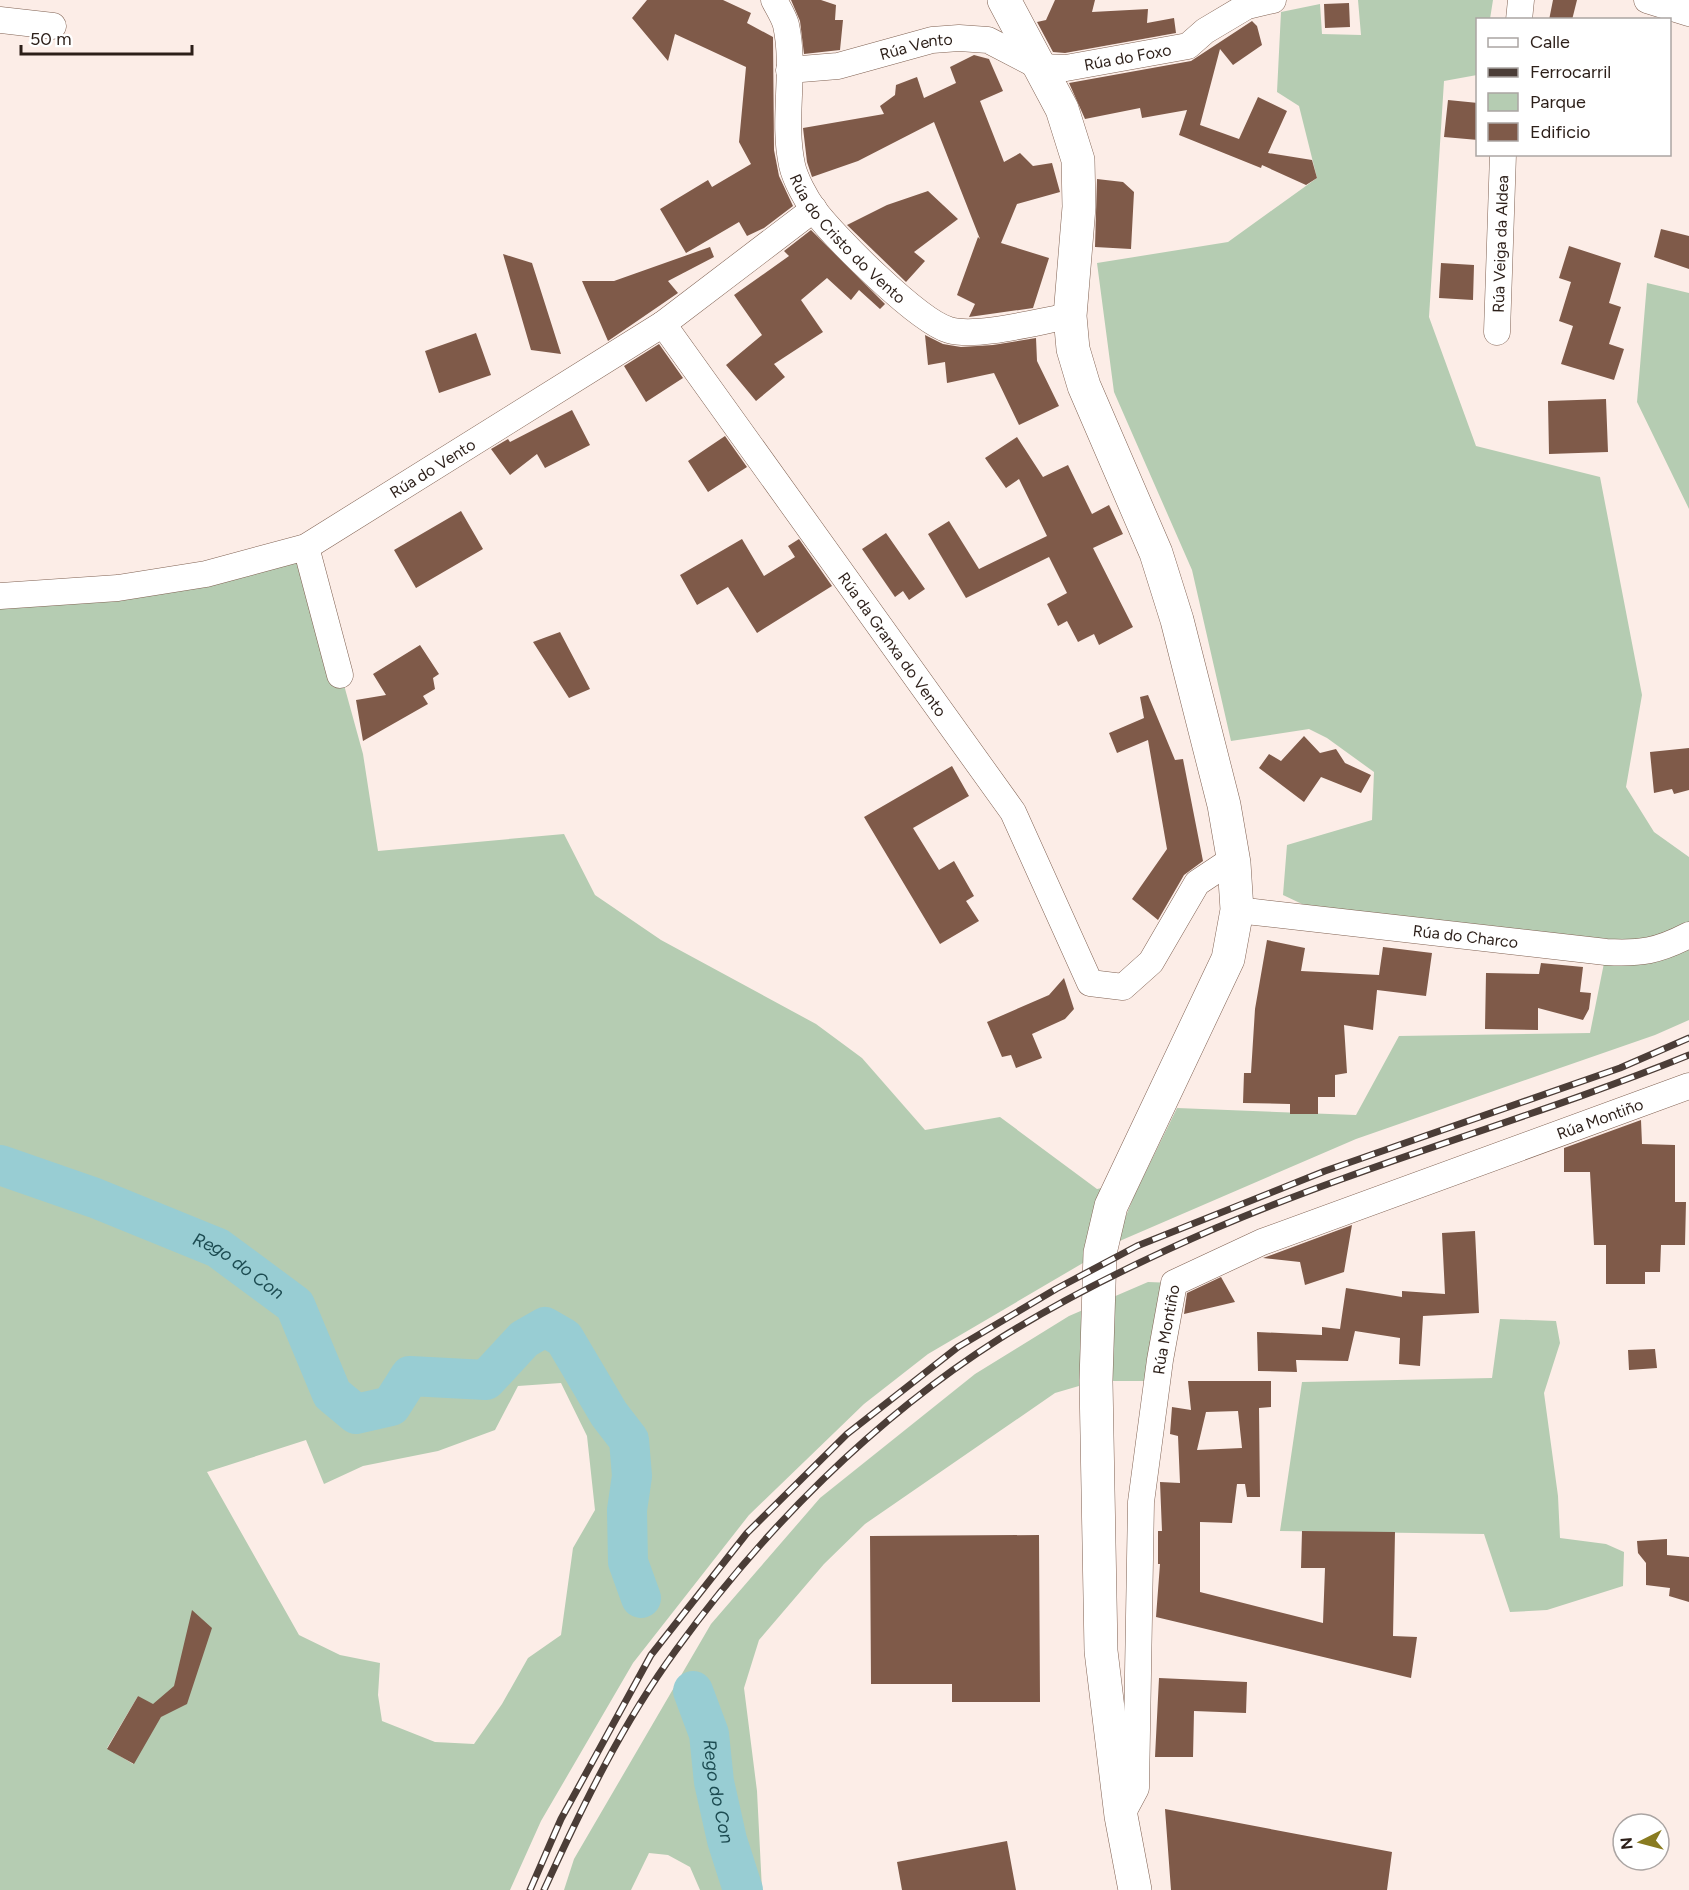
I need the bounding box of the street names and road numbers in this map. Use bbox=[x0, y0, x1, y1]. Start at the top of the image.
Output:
street label: Rúa Vento bbox=[877, 29, 953, 64]
street label: Rúa do Foxo bbox=[1082, 40, 1173, 74]
street label: Rúa do Cristo do Vento bbox=[786, 171, 910, 307]
street label: Rúa Veiga da Aldea bbox=[1488, 175, 1512, 313]
street label: Rúa do Vento bbox=[386, 434, 479, 502]
street label: Rúa da Granxa do Vento bbox=[834, 568, 951, 720]
street label: Rúa do Charco bbox=[1412, 921, 1519, 951]
street label: Rúa Montiño bbox=[1554, 1094, 1646, 1143]
street label: Rúa Montiño bbox=[1149, 1283, 1183, 1376]

